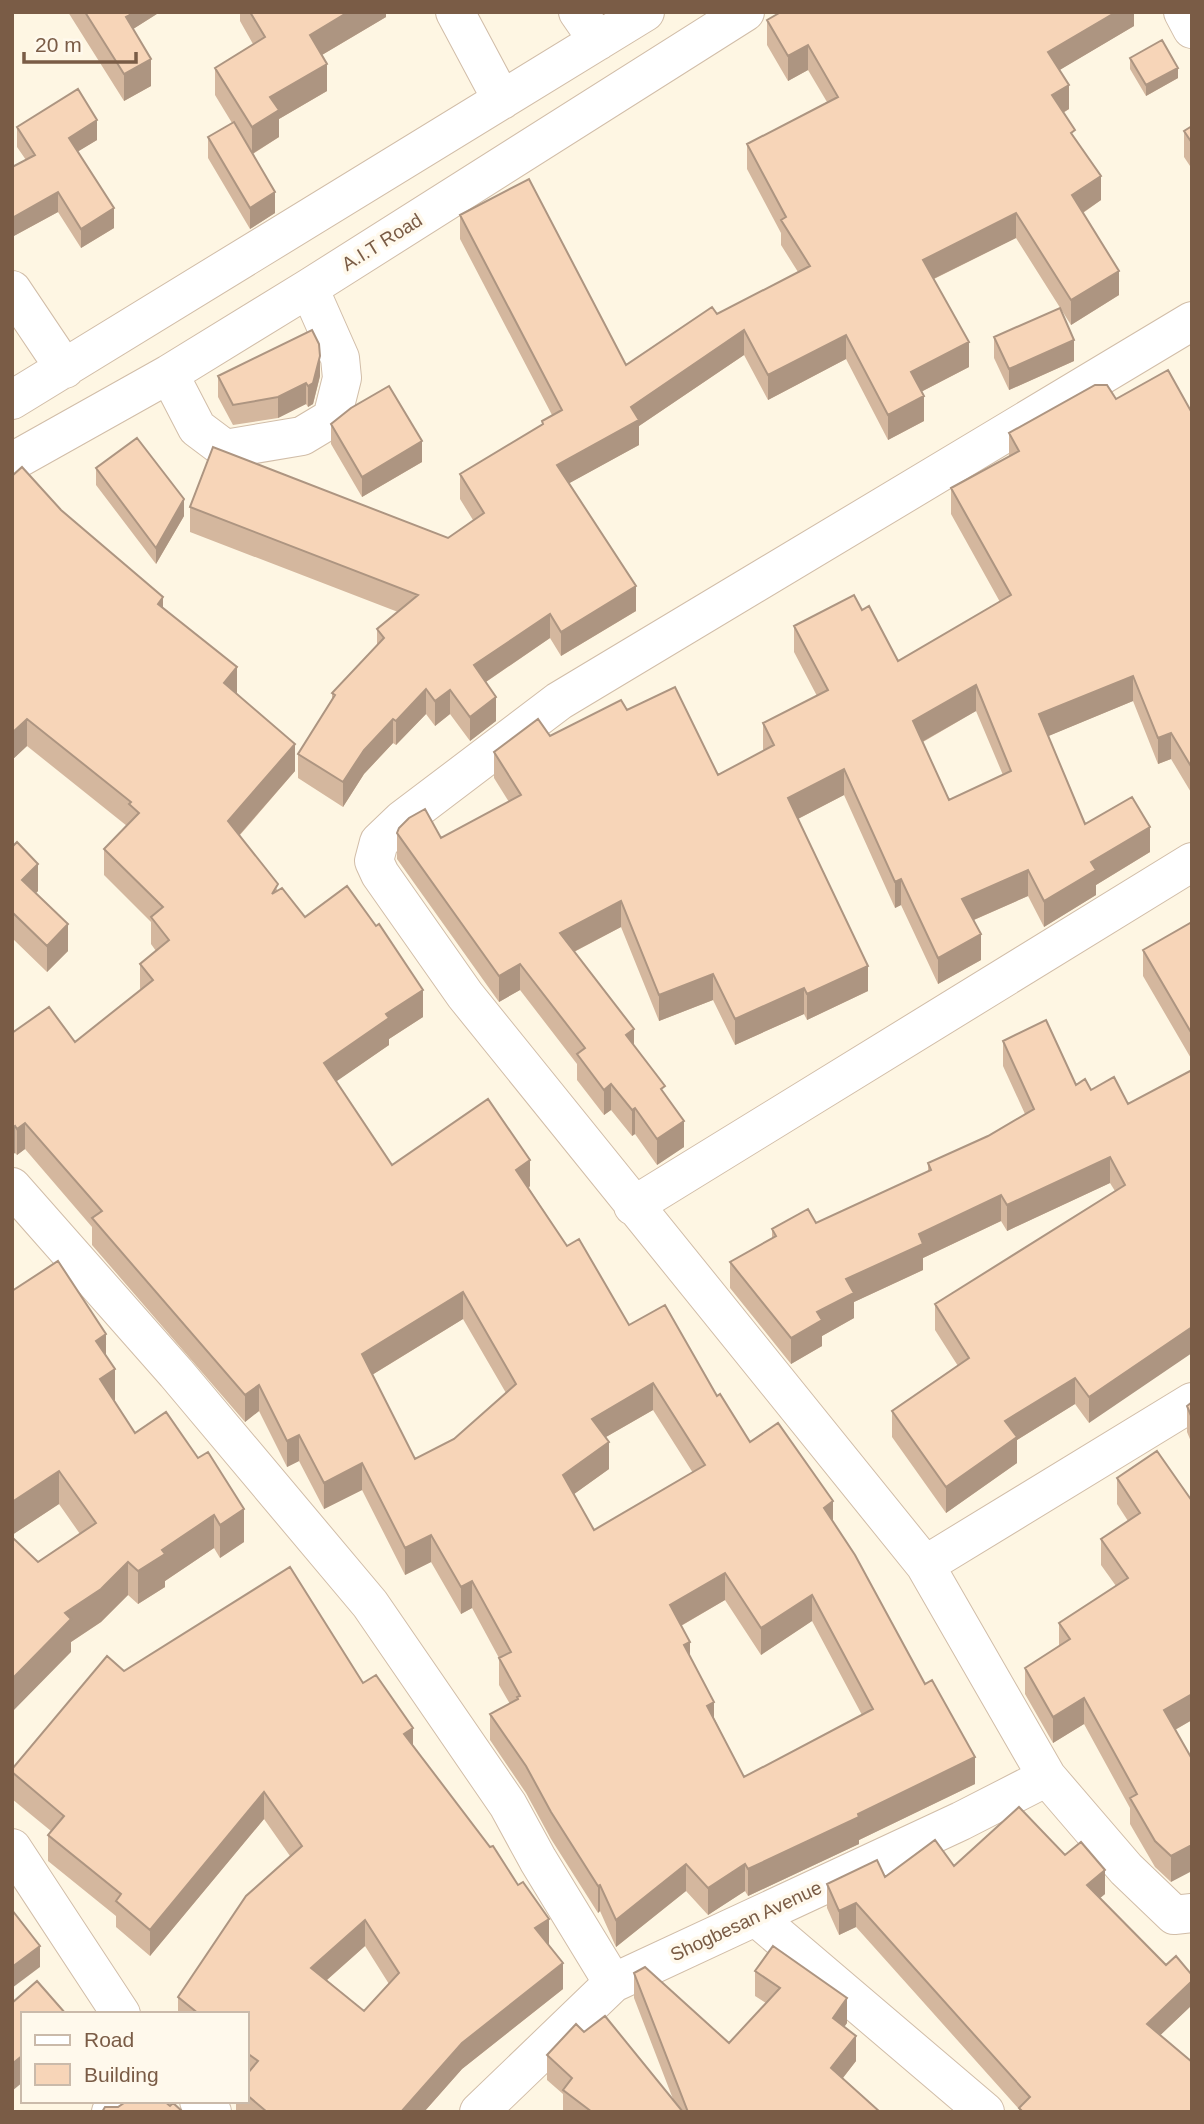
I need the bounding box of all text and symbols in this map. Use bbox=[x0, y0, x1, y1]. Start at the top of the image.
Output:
scale bar bbox=[24, 21, 136, 65]
text: 20 m bbox=[35, 33, 82, 56]
street label: A.I.T Road bbox=[338, 209, 426, 275]
street label: Shogbesan Avenue bbox=[667, 1877, 825, 1965]
legend bbox=[21, 2012, 248, 2103]
text: Road bbox=[84, 2028, 134, 2051]
text: Building bbox=[84, 2063, 159, 2086]

